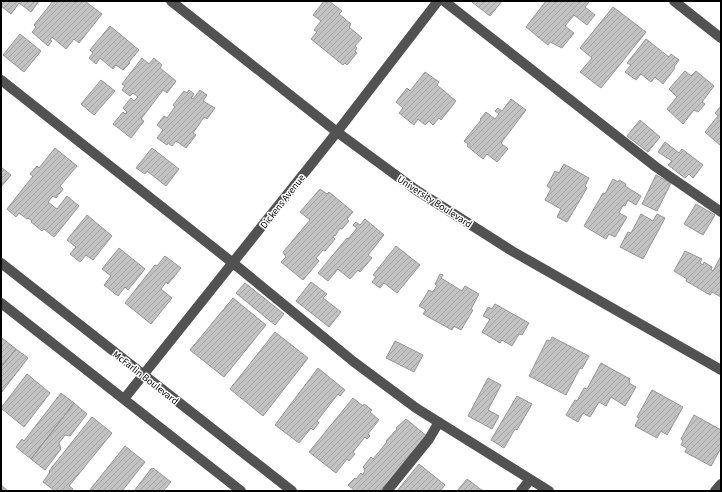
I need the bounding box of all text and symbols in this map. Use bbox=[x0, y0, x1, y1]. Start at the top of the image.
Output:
street label: Dickens Avenue bbox=[257, 172, 308, 232]
street label: University Boulevard bbox=[394, 172, 475, 231]
street label: McFarlin Boulevard bbox=[109, 348, 181, 408]

